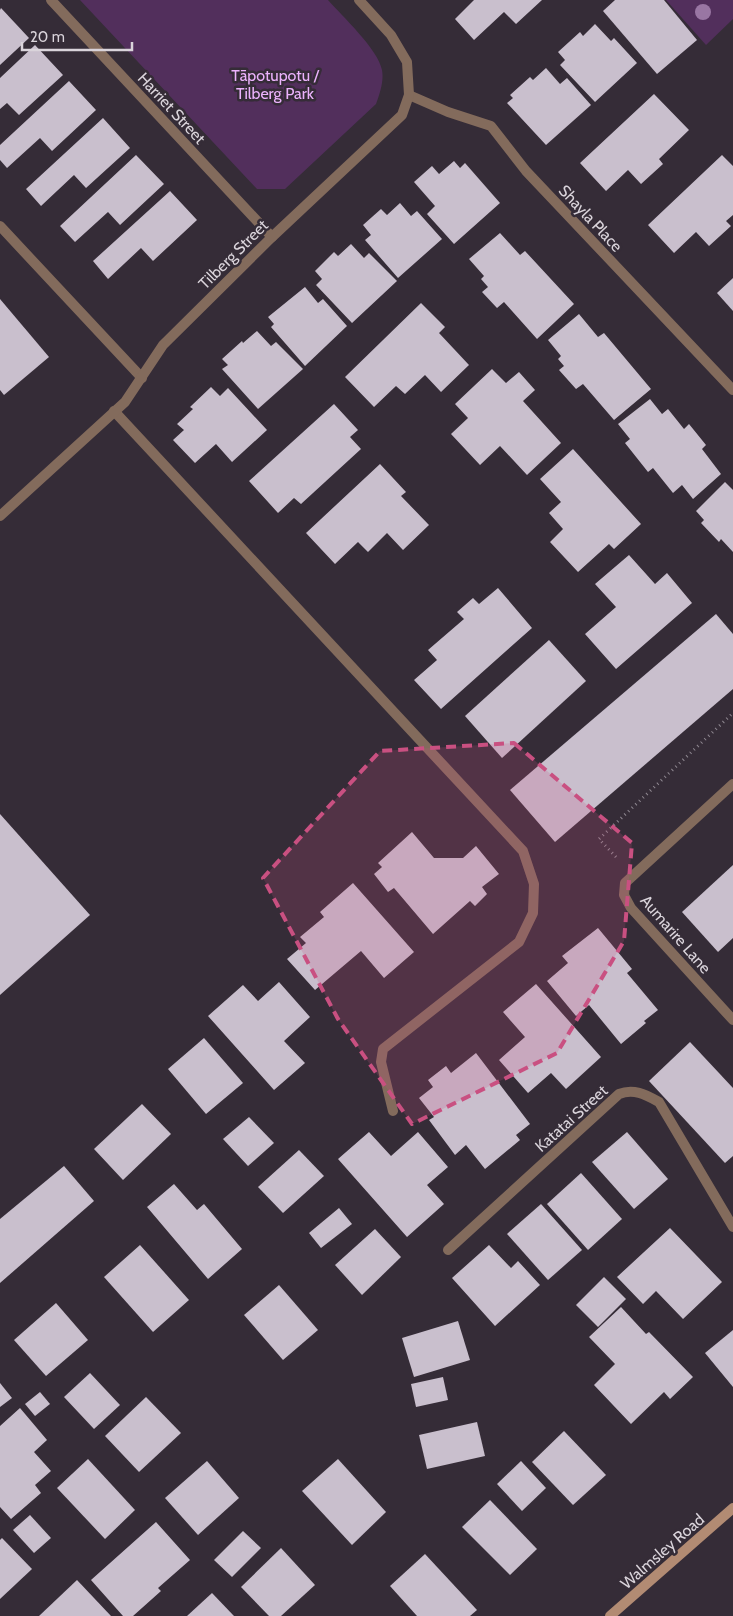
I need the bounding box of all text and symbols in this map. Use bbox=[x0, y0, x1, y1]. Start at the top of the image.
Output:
scale bar bbox=[22, 20, 132, 52]
text: 20 m bbox=[30, 28, 65, 46]
park label: Tāpotupotu / Tilberg Park bbox=[231, 66, 320, 103]
street label: Harriet Street bbox=[134, 69, 210, 148]
street label: Shayla Place bbox=[555, 181, 626, 256]
street label: Tilberg Street bbox=[195, 215, 272, 293]
street label: Aumarire Lane bbox=[636, 891, 715, 977]
street label: Katatai Street bbox=[531, 1081, 612, 1156]
street label: Walmsley Road bbox=[617, 1510, 708, 1593]

